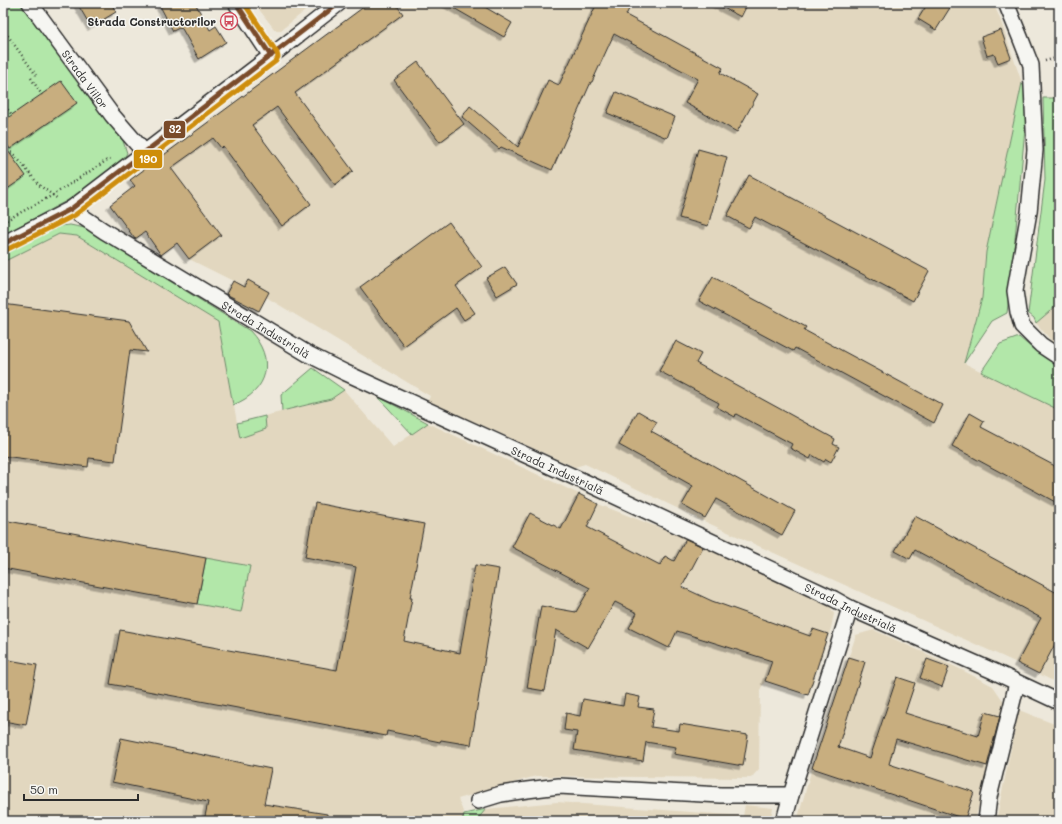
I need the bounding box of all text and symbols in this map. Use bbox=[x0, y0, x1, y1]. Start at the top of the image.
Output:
bus stop icon: Strada Constructorilor bbox=[219, 11, 239, 31]
place label: Strada Constructorilor bbox=[87, 14, 216, 29]
street label: Strada Viilor bbox=[59, 46, 112, 111]
line badge: 32 bbox=[163, 120, 186, 139]
text: 32 bbox=[169, 121, 181, 136]
line badge: 190 bbox=[133, 149, 163, 169]
text: 190 bbox=[139, 151, 157, 166]
street label: Strada Industrială bbox=[219, 296, 313, 361]
street label: Strada Industrială bbox=[509, 442, 607, 497]
street label: Strada Industrială bbox=[802, 579, 900, 635]
scale bar bbox=[24, 776, 138, 802]
text: 50 m bbox=[30, 781, 58, 797]

